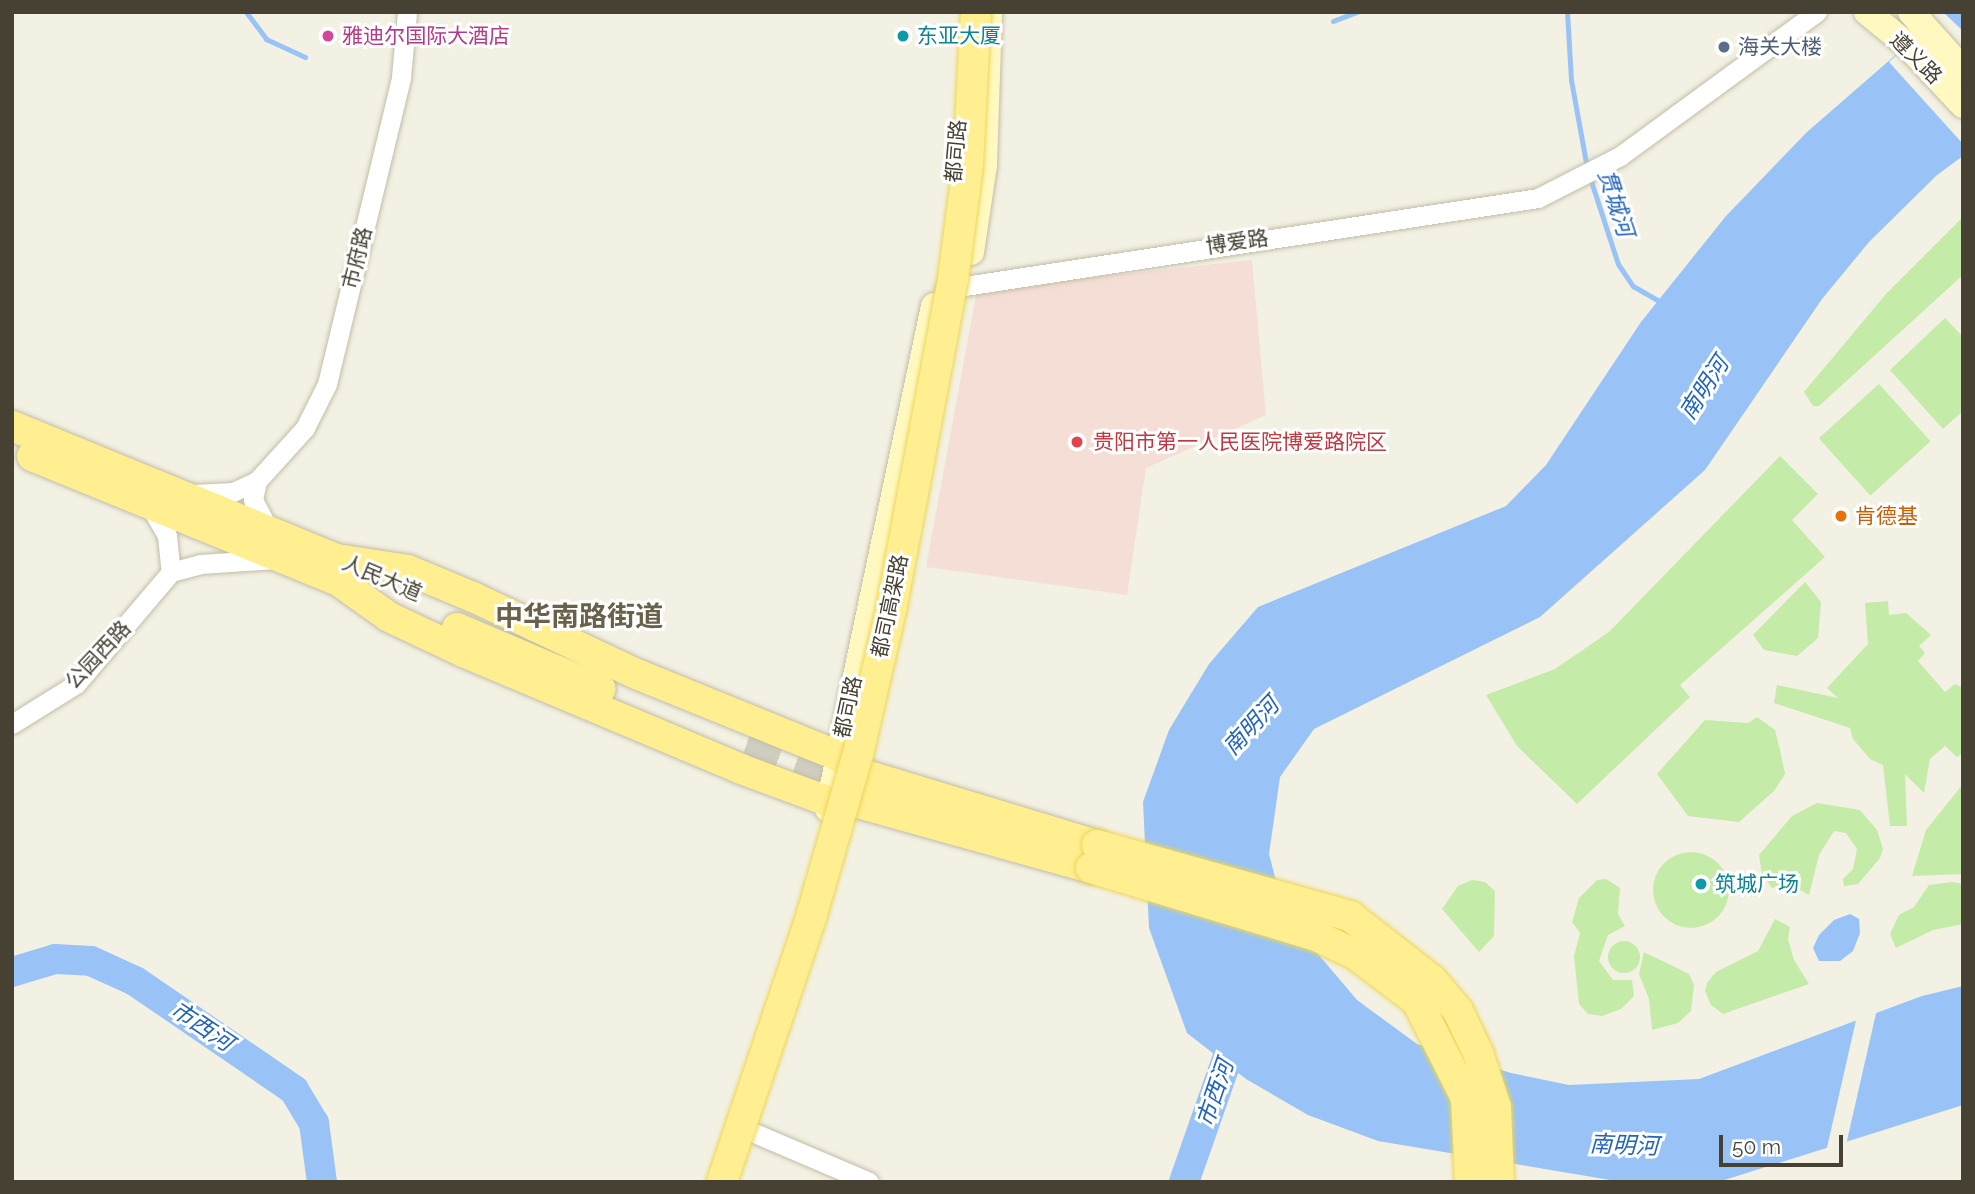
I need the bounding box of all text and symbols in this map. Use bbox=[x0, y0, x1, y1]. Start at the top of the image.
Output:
place label: 雅迪尔国际大酒店 bbox=[342, 23, 510, 49]
place label: 东亚大厦 bbox=[917, 23, 1001, 49]
street label: 遵义路 bbox=[1885, 27, 1947, 89]
marker: 雅迪尔国际大酒店 bbox=[320, 28, 336, 44]
marker: 东亚大厦 bbox=[895, 28, 911, 44]
place label: 海关大楼 bbox=[1738, 34, 1822, 60]
marker: 海关大楼 bbox=[1716, 39, 1732, 55]
street label: 都司路 bbox=[941, 119, 971, 183]
water label: 贯城河 bbox=[1592, 166, 1640, 240]
street label: 市府路 bbox=[337, 224, 377, 292]
street label: 博爱路 bbox=[1204, 225, 1270, 259]
water label: 南明河 bbox=[1674, 352, 1734, 424]
place label: 贵阳市第一人民医院博爱路院区 bbox=[1093, 429, 1387, 455]
marker: 贵阳市第一人民医院博爱路院区 bbox=[1067, 432, 1087, 452]
place label: 肯德基 bbox=[1855, 503, 1918, 529]
marker: 肯德基 bbox=[1833, 508, 1849, 524]
street label: 人民大道 bbox=[338, 550, 426, 606]
street label: 都司高架路 bbox=[867, 552, 913, 660]
district label: 中华南路街道 bbox=[495, 600, 663, 634]
street label: 公园西路 bbox=[60, 616, 136, 694]
street label: 都司路 bbox=[829, 674, 867, 740]
water label: 南明河 bbox=[1217, 691, 1285, 761]
place label: 筑城广场 bbox=[1715, 871, 1799, 897]
marker: 筑城广场 bbox=[1693, 876, 1709, 892]
water label: 市西河 bbox=[166, 995, 238, 1057]
water label: 市西河 bbox=[1191, 1056, 1239, 1130]
scale bar bbox=[1723, 1120, 1847, 1164]
water label: 南明河 bbox=[1589, 1130, 1659, 1160]
text: 50 m bbox=[1732, 1134, 1781, 1159]

